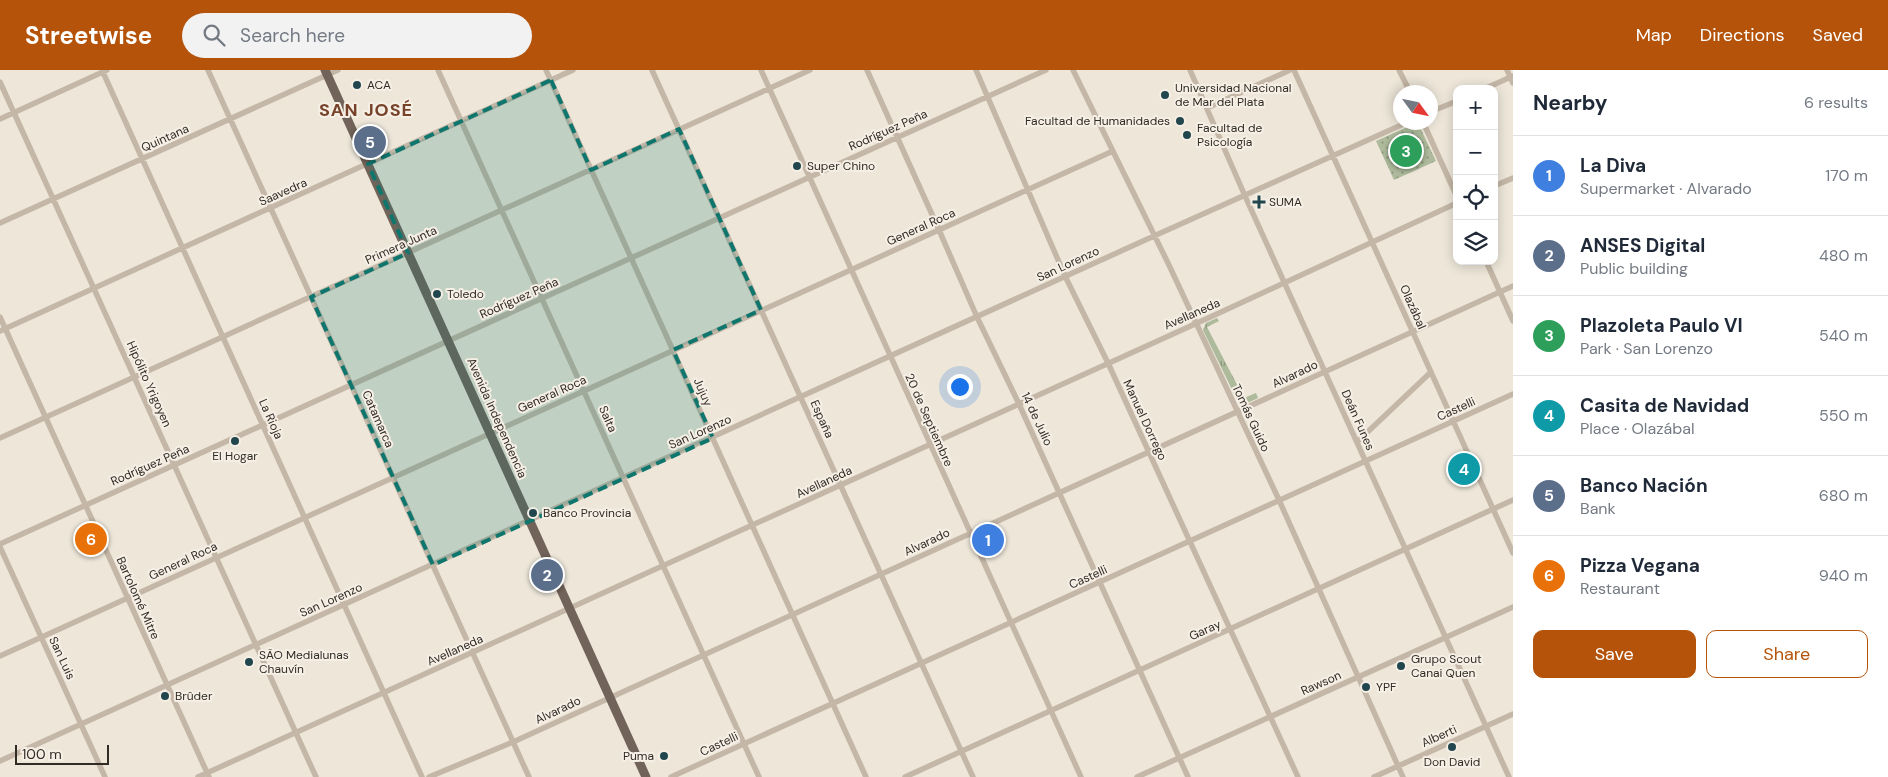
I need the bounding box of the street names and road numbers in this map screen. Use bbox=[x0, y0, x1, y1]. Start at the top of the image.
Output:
street label: Rodríguez Peña bbox=[846, 106, 930, 154]
street label: Quintana bbox=[139, 120, 191, 156]
street label: Saavedra bbox=[256, 174, 310, 210]
street label: General Roca bbox=[884, 205, 958, 249]
street label: Primera Junta bbox=[363, 222, 439, 268]
street label: San Lorenzo bbox=[1034, 243, 1102, 285]
street label: Rodríguez Peña bbox=[477, 274, 561, 322]
street label: Olazábal bbox=[1396, 282, 1430, 332]
street label: Avellaneda bbox=[1161, 295, 1223, 333]
street label: Hipólito Yrigoyen bbox=[123, 338, 175, 430]
street label: Avenida Independencia bbox=[463, 355, 531, 481]
street label: Alvarado bbox=[1269, 356, 1321, 392]
street label: 20 de Septiembre bbox=[901, 371, 957, 469]
street label: General Roca bbox=[515, 372, 589, 416]
street label: Jujuy bbox=[690, 375, 716, 409]
street label: Manuel Dorrego bbox=[1119, 377, 1171, 463]
street label: Tomás Guido bbox=[1228, 382, 1274, 454]
street label: Deán Funes bbox=[1338, 387, 1378, 453]
street label: Catamarca bbox=[358, 388, 398, 450]
street label: 14 de Julio bbox=[1018, 390, 1056, 448]
street label: Castelli bbox=[1434, 393, 1478, 425]
street label: La Rioja bbox=[255, 396, 287, 442]
street label: España bbox=[807, 397, 837, 441]
street label: Salta bbox=[595, 403, 621, 435]
street label: San Lorenzo bbox=[666, 411, 734, 453]
street label: Rodríguez Peña bbox=[108, 441, 192, 489]
street label: Avellaneda bbox=[794, 462, 854, 502]
street label: Alvarado bbox=[901, 524, 953, 560]
street label: General Roca bbox=[146, 538, 220, 584]
street label: Bartolomé Mitre bbox=[113, 554, 163, 642]
street label: Castelli bbox=[1066, 561, 1110, 593]
street label: San Lorenzo bbox=[297, 579, 365, 621]
street label: Garay bbox=[1187, 616, 1224, 644]
street label: Avellaneda bbox=[424, 631, 486, 669]
street label: San Luis bbox=[45, 634, 79, 682]
street label: Rawson bbox=[1298, 667, 1344, 699]
street label: Alvarado bbox=[532, 692, 584, 728]
street label: Alberti bbox=[1419, 721, 1459, 751]
street label: Castelli bbox=[697, 728, 741, 760]

